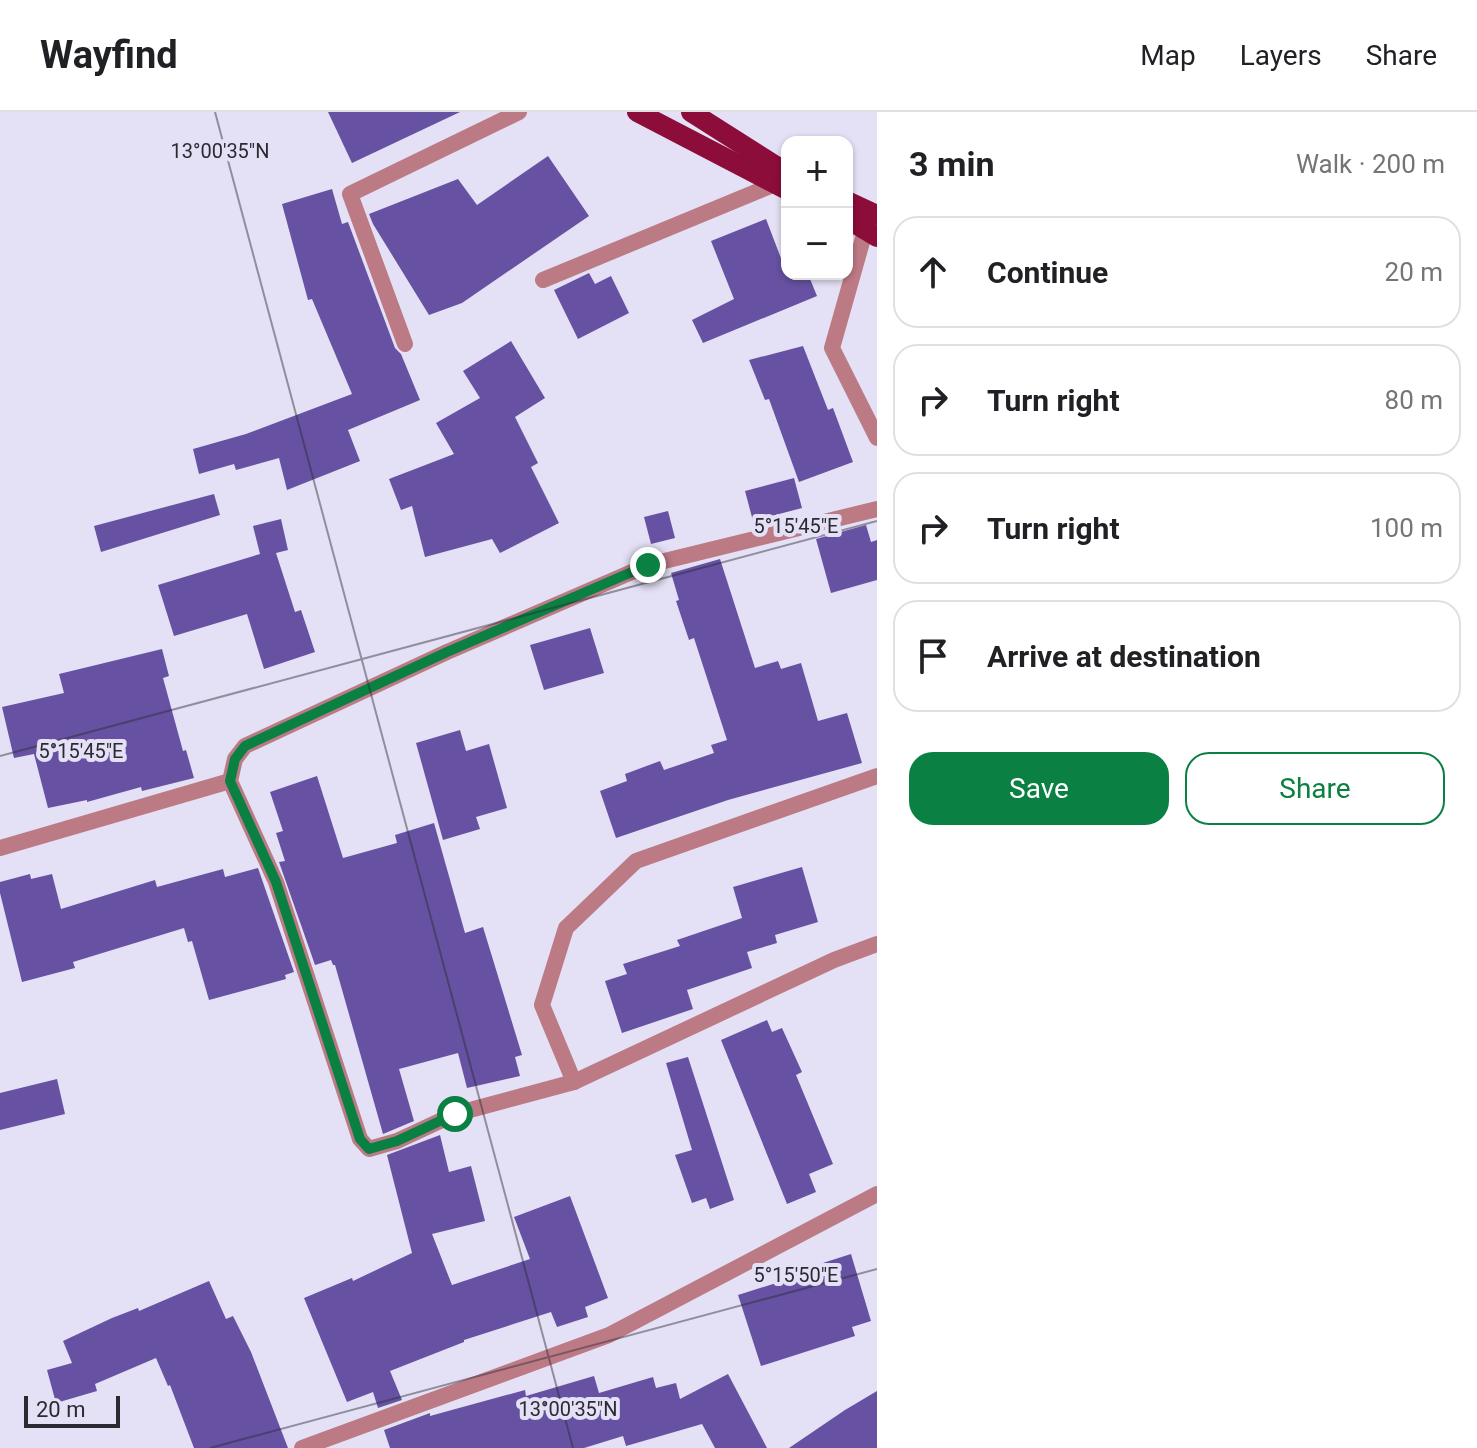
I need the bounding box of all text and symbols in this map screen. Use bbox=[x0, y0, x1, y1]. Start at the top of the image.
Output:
text: Wayfind bbox=[40, 33, 178, 77]
text: Map bbox=[1140, 39, 1196, 72]
text: Layers bbox=[1240, 39, 1322, 72]
text: Share bbox=[1366, 39, 1437, 72]
map controls bbox=[781, 136, 853, 280]
button: + bbox=[781, 136, 853, 208]
text: 13°00'35"N bbox=[170, 139, 270, 163]
text: 3 min bbox=[909, 144, 994, 184]
text: Walk · 200 m bbox=[1296, 149, 1445, 179]
button: − bbox=[781, 208, 853, 280]
icon: ahead bbox=[911, 250, 955, 294]
text: Continue bbox=[987, 255, 1108, 290]
text: 20 m bbox=[1385, 257, 1443, 287]
icon: right bbox=[911, 378, 955, 422]
text: Turn right bbox=[987, 383, 1120, 418]
text: 80 m bbox=[1385, 385, 1443, 415]
icon: right bbox=[911, 506, 955, 550]
text: Turn right bbox=[987, 511, 1120, 546]
text: 100 m bbox=[1370, 513, 1443, 543]
text: 5°15'45"E bbox=[754, 514, 838, 538]
route end bbox=[630, 547, 666, 583]
icon: arrive bbox=[911, 634, 955, 678]
text: Arrive at destination bbox=[987, 639, 1261, 674]
text: 5°15'45"E bbox=[39, 739, 123, 763]
button: Save bbox=[909, 752, 1169, 825]
button: Share bbox=[1185, 752, 1445, 825]
route start bbox=[437, 1096, 473, 1132]
text: 5°15'50"E bbox=[754, 1263, 838, 1287]
scale bar bbox=[24, 1392, 120, 1428]
text: 20 m bbox=[36, 1397, 85, 1422]
text: 13°00'35"N bbox=[518, 1397, 618, 1421]

